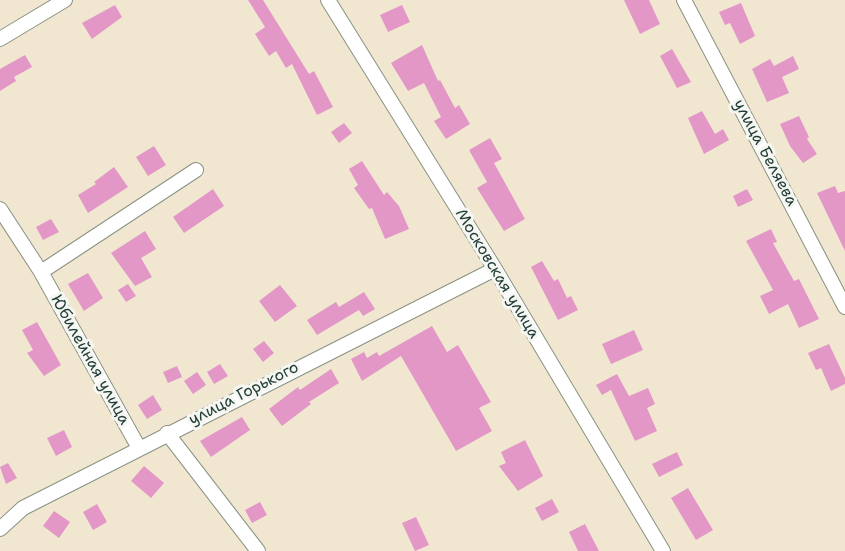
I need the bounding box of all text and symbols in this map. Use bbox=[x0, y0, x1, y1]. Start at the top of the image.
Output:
street label: улица Беляева bbox=[729, 96, 801, 210]
street label: Московская улица bbox=[451, 206, 543, 342]
street label: Юбилейная улица bbox=[46, 292, 134, 428]
street label: улица Горького bbox=[186, 358, 302, 430]

